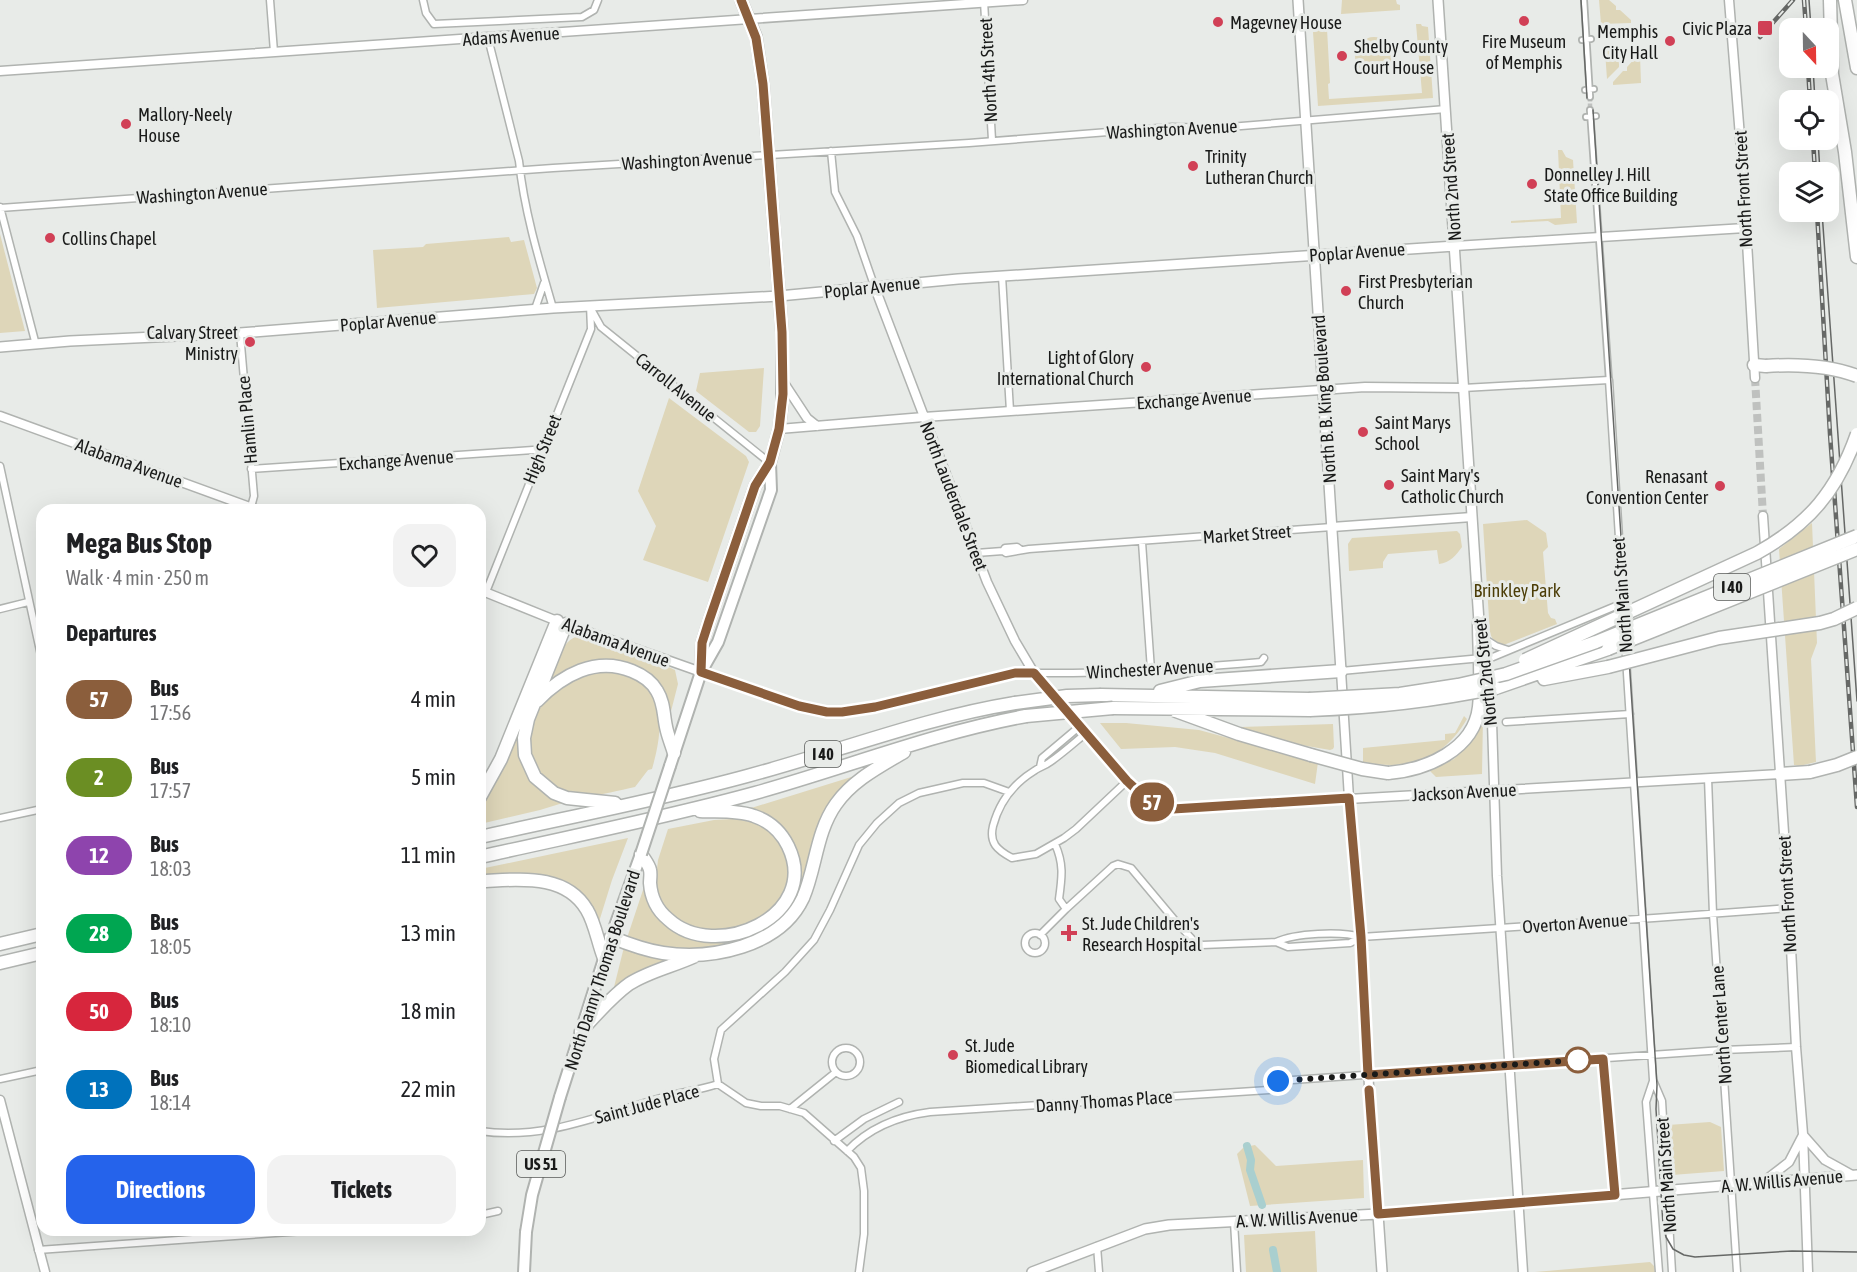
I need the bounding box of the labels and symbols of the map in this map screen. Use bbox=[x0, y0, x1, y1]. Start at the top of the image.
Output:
place label: Magevney House bbox=[1230, 12, 1342, 33]
marker: Fire Museum of Memphis bbox=[1517, 14, 1531, 28]
marker: Magevney House bbox=[1211, 15, 1225, 29]
street label: North 4th Street bbox=[975, 17, 1001, 123]
place label: Civic Plaza bbox=[1682, 18, 1752, 39]
north arrow bbox=[1779, 18, 1839, 78]
marker: Civic Plaza bbox=[1756, 19, 1774, 37]
place label: Memphis City Hall bbox=[1597, 21, 1658, 63]
street label: Adams Avenue bbox=[462, 22, 560, 50]
place label: Fire Museum of Memphis bbox=[1482, 31, 1566, 73]
marker: Memphis City Hall bbox=[1663, 34, 1677, 48]
place label: Shelby County Court House bbox=[1354, 36, 1448, 78]
marker: Shelby County Court House bbox=[1335, 49, 1349, 63]
place label: Mallory-Neely House bbox=[138, 104, 232, 146]
street label: Washington Avenue bbox=[1106, 115, 1238, 143]
marker: Mallory-Neely House bbox=[119, 117, 133, 131]
street label: North Front Street bbox=[1729, 130, 1757, 248]
street label: North 2nd Street bbox=[1437, 132, 1465, 242]
street label: Washington Avenue bbox=[621, 146, 753, 174]
place label: Trinity Lutheran Church bbox=[1205, 146, 1314, 188]
marker: Trinity Lutheran Church bbox=[1186, 159, 1200, 173]
place label: Donnelley J. Hill State Office Building bbox=[1544, 164, 1678, 206]
marker: Donnelley J. Hill State Office Building bbox=[1525, 177, 1539, 191]
street label: Washington Avenue bbox=[136, 178, 268, 208]
place label: Collins Chapel bbox=[62, 228, 157, 249]
marker: Collins Chapel bbox=[43, 231, 57, 245]
street label: Poplar Avenue bbox=[1308, 238, 1406, 266]
place label: First Presbyterian Church bbox=[1358, 271, 1473, 313]
street label: Poplar Avenue bbox=[823, 272, 921, 302]
marker: First Presbyterian Church bbox=[1339, 284, 1353, 298]
street label: Poplar Avenue bbox=[339, 306, 437, 336]
street label: North B. B. King Boulevard bbox=[1308, 314, 1340, 484]
place label: Calvary Street Ministry bbox=[147, 322, 238, 364]
marker: Calvary Street Ministry bbox=[243, 335, 257, 349]
place label: Light of Glory International Church bbox=[997, 347, 1134, 389]
street label: Carroll Avenue bbox=[632, 348, 720, 426]
marker: Light of Glory International Church bbox=[1139, 360, 1153, 374]
street label: Hamlin Place bbox=[233, 375, 261, 465]
street label: Exchange Avenue bbox=[1136, 385, 1252, 413]
street label: High Street bbox=[519, 411, 565, 487]
place label: Saint Marys School bbox=[1375, 412, 1451, 454]
street label: North Lauderdale Street bbox=[916, 418, 992, 574]
marker: Saint Marys School bbox=[1356, 425, 1370, 439]
street label: Alabama Avenue bbox=[73, 434, 185, 492]
street label: Exchange Avenue bbox=[338, 446, 454, 474]
place label: Saint Mary's Catholic Church bbox=[1401, 465, 1504, 507]
place label: Renasant Convention Center bbox=[1586, 466, 1709, 508]
marker: Saint Mary's Catholic Church bbox=[1382, 478, 1396, 492]
marker: Renasant Convention Center bbox=[1713, 479, 1727, 493]
street label: Market Street bbox=[1202, 520, 1292, 548]
street label: North Main Street bbox=[1607, 536, 1637, 654]
road number: I 40 bbox=[1714, 574, 1750, 600]
park label: Brinkley Park bbox=[1473, 580, 1561, 601]
street label: Alabama Avenue bbox=[560, 613, 672, 671]
street label: North 2nd Street bbox=[1469, 617, 1501, 727]
street label: Winchester Avenue bbox=[1086, 655, 1214, 683]
road number: I 40 bbox=[805, 741, 841, 767]
street label: Jackson Avenue bbox=[1411, 779, 1517, 805]
line badge: 57 bbox=[1125, 782, 1179, 822]
street label: North Front Street bbox=[1773, 835, 1801, 953]
street label: North Danny Thomas Boulevard bbox=[560, 867, 644, 1073]
street label: Overton Avenue bbox=[1522, 909, 1628, 937]
place label: St. Jude Children's Research Hospital bbox=[1082, 913, 1202, 955]
marker: St. Jude Children's Research Hospital bbox=[1060, 924, 1078, 942]
street label: North Center Lane bbox=[1706, 965, 1736, 1085]
place label: St. Jude Biomedical Library bbox=[965, 1035, 1088, 1077]
unlabelled marker bbox=[1565, 1047, 1591, 1073]
marker: St. Jude Biomedical Library bbox=[946, 1048, 960, 1062]
your location bbox=[1263, 1066, 1293, 1096]
street label: Saint Jude Place bbox=[593, 1080, 701, 1128]
street label: Danny Thomas Place bbox=[1035, 1086, 1173, 1116]
street label: North Main Street bbox=[1651, 1116, 1681, 1234]
road number: US 51 bbox=[517, 1151, 565, 1177]
street label: A. W. Willis Avenue bbox=[1720, 1165, 1844, 1197]
street label: A. W. Willis Avenue bbox=[1236, 1204, 1358, 1232]

